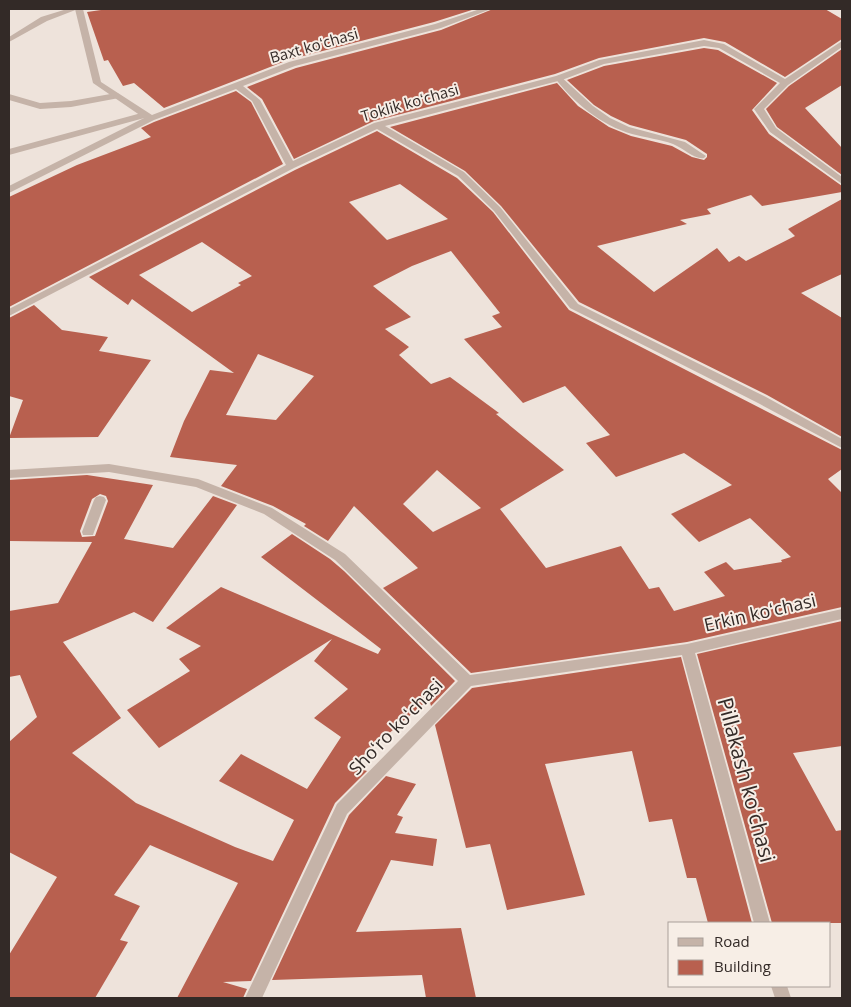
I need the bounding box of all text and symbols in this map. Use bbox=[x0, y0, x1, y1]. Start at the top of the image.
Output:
street label: Baxt koʻchasi bbox=[267, 23, 360, 67]
street label: Toklik koʻchasi bbox=[359, 79, 461, 125]
street label: Erkin koʻchasi bbox=[701, 587, 818, 637]
street label: Shoʻro koʻchasi bbox=[343, 673, 448, 780]
street label: Pillakash koʻchasi bbox=[712, 694, 782, 865]
legend bbox=[668, 922, 831, 987]
text: Road bbox=[714, 931, 750, 951]
text: Building bbox=[714, 956, 771, 976]

